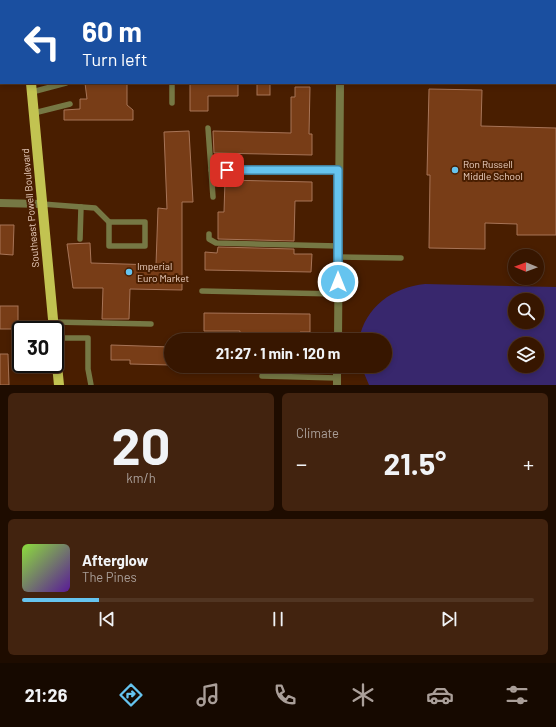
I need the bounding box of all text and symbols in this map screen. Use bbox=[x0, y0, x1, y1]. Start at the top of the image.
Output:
text: 60 m bbox=[82, 14, 142, 48]
icon: left bbox=[16, 16, 68, 68]
text: Turn left bbox=[82, 48, 148, 70]
street label: Southeast Powell Boulevard bbox=[19, 148, 41, 268]
pin bbox=[210, 153, 244, 187]
place label: Ron Russell Middle School bbox=[463, 158, 523, 182]
icon: arrive bbox=[216, 159, 238, 181]
marker: Ron Russell Middle School bbox=[450, 165, 460, 175]
north arrow bbox=[508, 249, 544, 285]
map controls bbox=[508, 249, 544, 373]
place label: Imperial Euro Market bbox=[137, 260, 189, 284]
position arrow bbox=[317, 261, 359, 303]
marker: Imperial Euro Market bbox=[124, 267, 134, 277]
button: search bbox=[508, 293, 544, 329]
speed limit sign: 30 bbox=[12, 321, 64, 373]
button: layers bbox=[508, 337, 544, 373]
text: 21:27 · 1 min · 120 m bbox=[216, 344, 340, 362]
text: 20 bbox=[112, 413, 170, 475]
text: Climate bbox=[296, 425, 339, 441]
text: 21.5° bbox=[384, 445, 446, 481]
text: − bbox=[296, 450, 307, 476]
text: + bbox=[523, 450, 534, 476]
text: km/h bbox=[126, 470, 156, 486]
text: Afterglow bbox=[82, 551, 148, 569]
text: The Pines bbox=[82, 569, 137, 585]
icon: previous bbox=[96, 608, 118, 630]
icon: pause bbox=[267, 608, 289, 630]
icon: next bbox=[438, 608, 460, 630]
icon: directions bbox=[117, 681, 145, 709]
icon: music bbox=[194, 681, 222, 709]
icon: phone bbox=[271, 681, 299, 709]
icon: climate bbox=[349, 681, 377, 709]
icon: car bbox=[426, 681, 454, 709]
icon: filters bbox=[503, 681, 531, 709]
text: 21:26 bbox=[25, 684, 67, 706]

